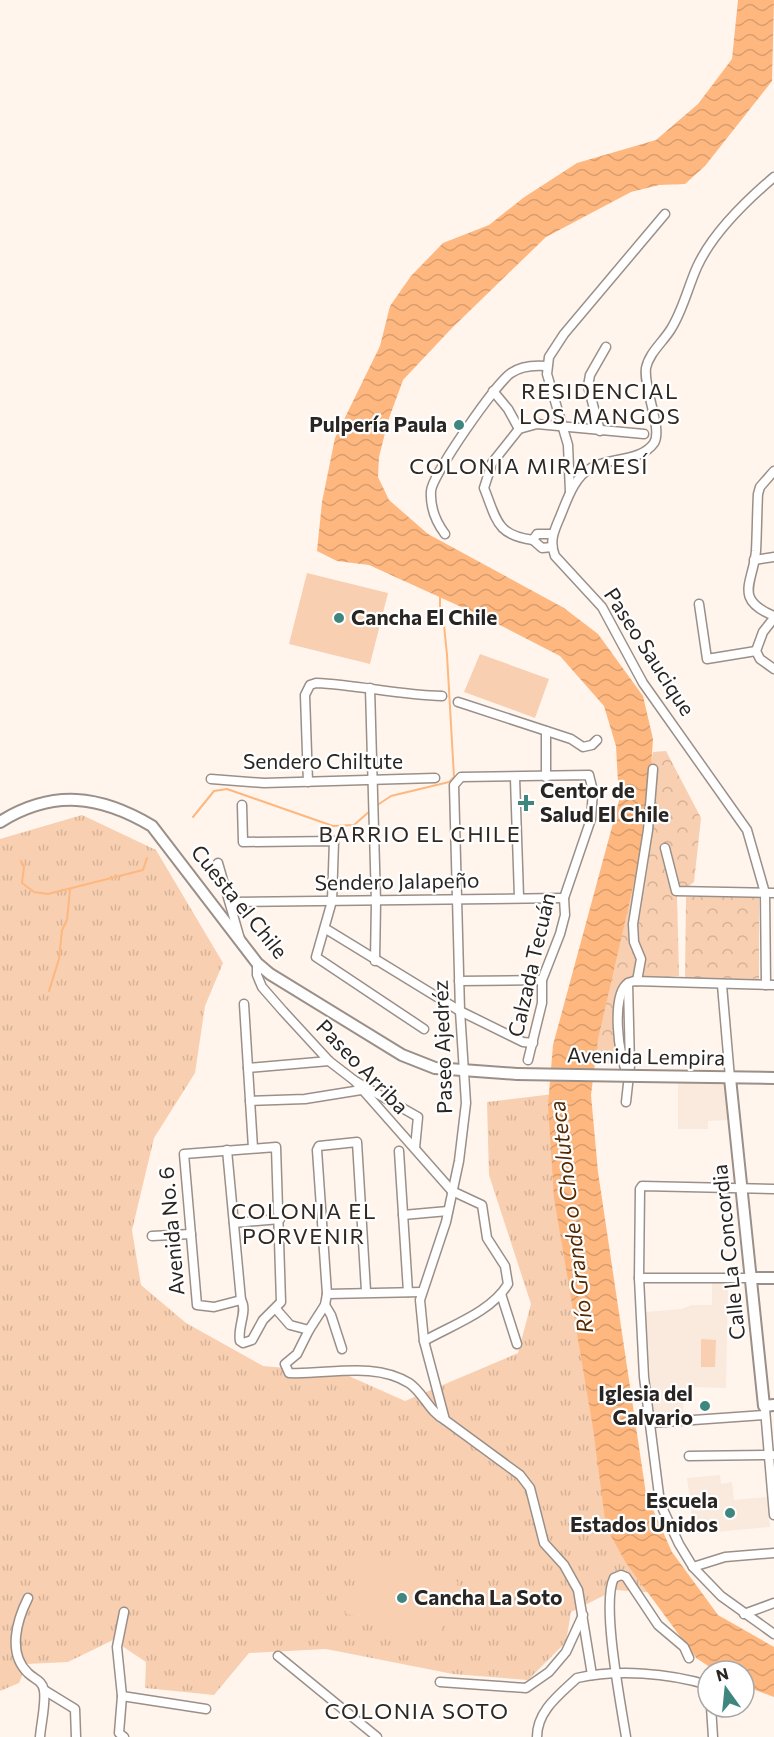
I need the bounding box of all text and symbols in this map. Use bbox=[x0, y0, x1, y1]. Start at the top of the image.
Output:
district label: RESIDENCIAL LOS MANGOS bbox=[519, 377, 681, 429]
place label: Pulpería Paula bbox=[309, 411, 447, 436]
marker: Pulpería Paula bbox=[452, 418, 466, 432]
district label: COLONIA MIRAMESÍ bbox=[409, 452, 649, 479]
street label: Paseo Saucique bbox=[600, 583, 701, 720]
place label: Cancha El Chile bbox=[351, 604, 497, 629]
marker: Cancha El Chile bbox=[332, 611, 346, 625]
street label: Sendero Chiltute bbox=[243, 748, 403, 773]
place label: Centor de Salud El Chile bbox=[540, 777, 669, 826]
marker: Centor de Salud El Chile bbox=[517, 794, 535, 812]
district label: BARRIO EL CHILE bbox=[319, 820, 521, 847]
street label: Cuesta el Chile bbox=[187, 839, 294, 963]
street label: Sendero Jalapeño bbox=[314, 867, 480, 894]
street label: Calzada Tecuán bbox=[502, 890, 559, 1039]
street label: Paseo Ajedréz bbox=[427, 980, 456, 1114]
street label: Paseo Arriba bbox=[312, 1014, 414, 1118]
street label: Avenida Lempira bbox=[567, 1042, 725, 1069]
water label: Río Grande o Choluteca bbox=[543, 1099, 598, 1335]
street label: Calle La Concordia bbox=[706, 1163, 749, 1341]
street label: Avenida No. 6 bbox=[152, 1166, 189, 1297]
district label: COLONIA EL PORVENIR bbox=[231, 1197, 377, 1249]
place label: Iglesia del Calvario bbox=[598, 1380, 693, 1429]
marker: Iglesia del Calvario bbox=[698, 1399, 712, 1413]
place label: Escuela Estados Unidos bbox=[570, 1487, 718, 1536]
marker: Escuela Estados Unidos bbox=[723, 1506, 737, 1520]
place label: Cancha La Soto bbox=[414, 1584, 563, 1609]
marker: Cancha La Soto bbox=[395, 1591, 409, 1605]
north arrow bbox=[696, 1659, 756, 1719]
text: N bbox=[714, 1663, 730, 1685]
district label: COLONIA SOTO bbox=[325, 1697, 509, 1724]

